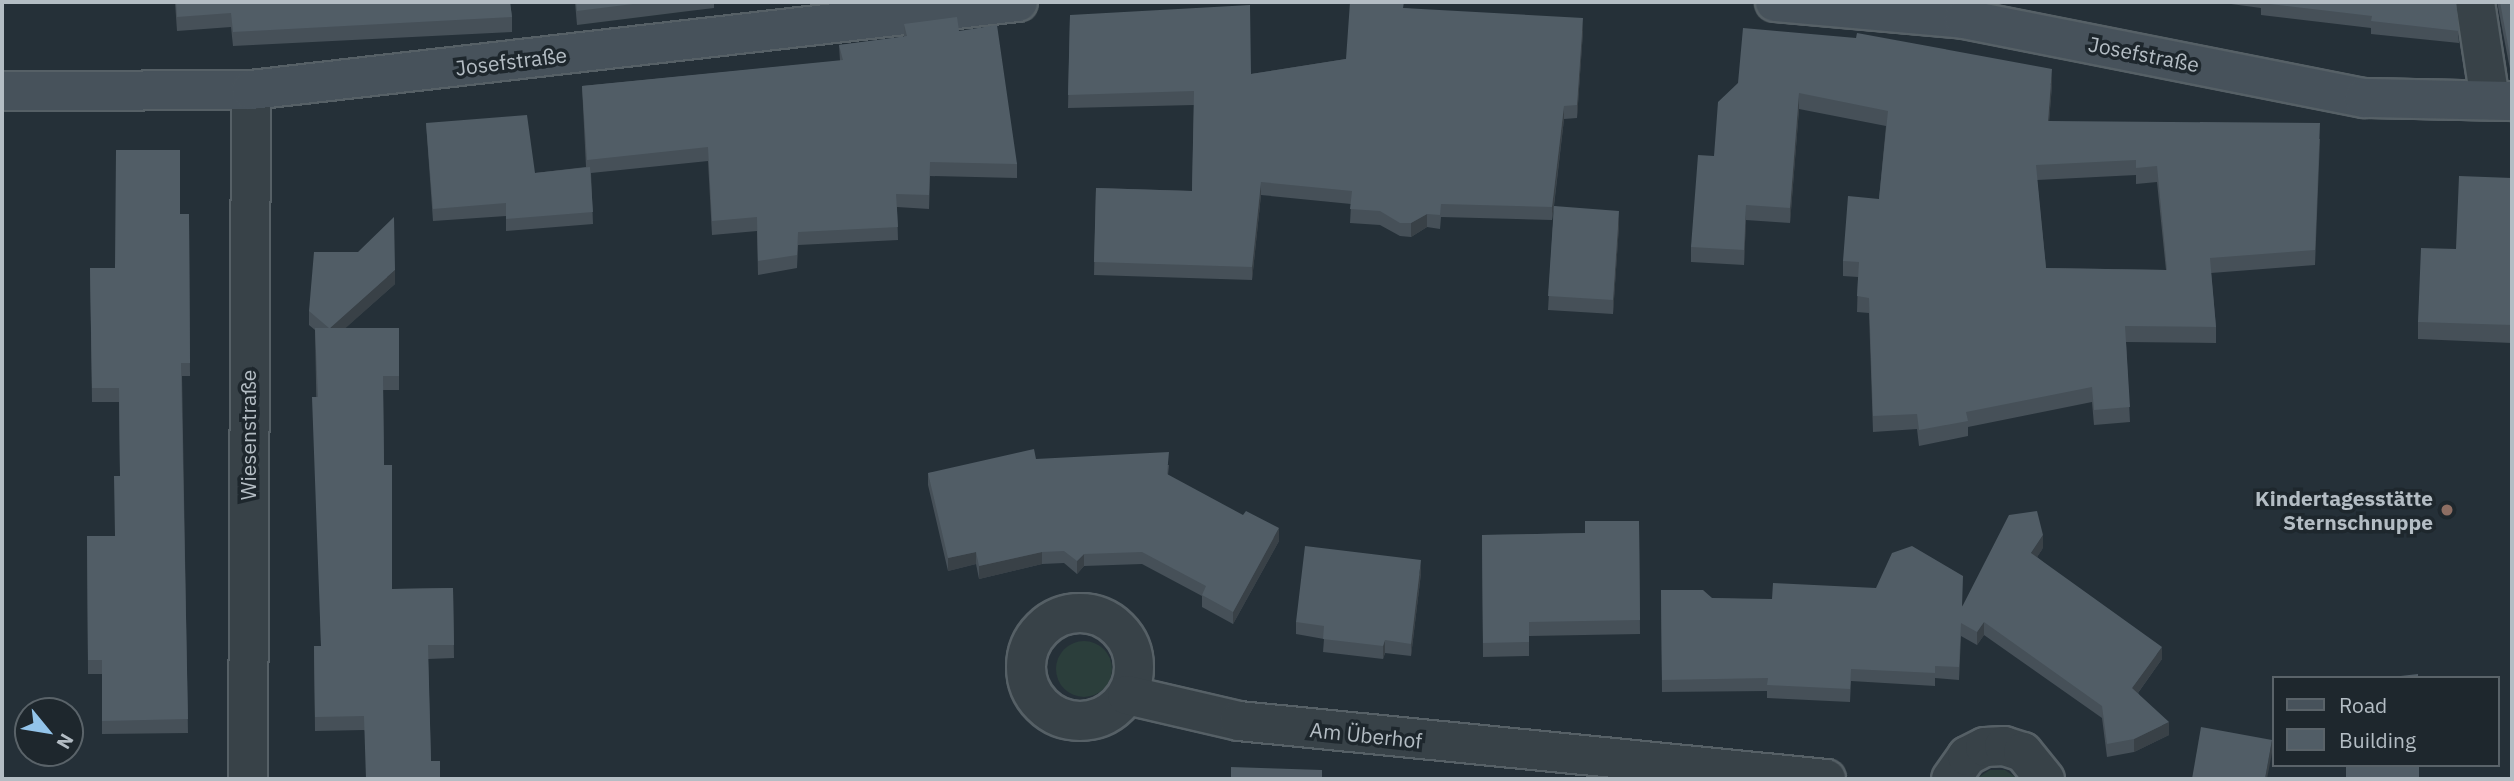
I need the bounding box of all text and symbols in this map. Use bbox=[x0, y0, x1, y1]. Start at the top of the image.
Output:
street label: Josefstraße bbox=[2086, 31, 2202, 77]
street label: Josefstraße bbox=[454, 42, 568, 80]
street label: Wiesenstraße bbox=[235, 370, 261, 500]
place label: Kindertagesstätte Sternschnuppe bbox=[2255, 485, 2433, 535]
marker: Kindertagesstätte Sternschnuppe bbox=[2439, 502, 2455, 518]
legend bbox=[2272, 676, 2500, 767]
text: Road bbox=[2339, 691, 2387, 719]
north arrow bbox=[14, 697, 84, 767]
street label: Am Überhof bbox=[1309, 717, 1423, 753]
text: Building bbox=[2339, 726, 2416, 754]
text: N bbox=[52, 730, 79, 753]

